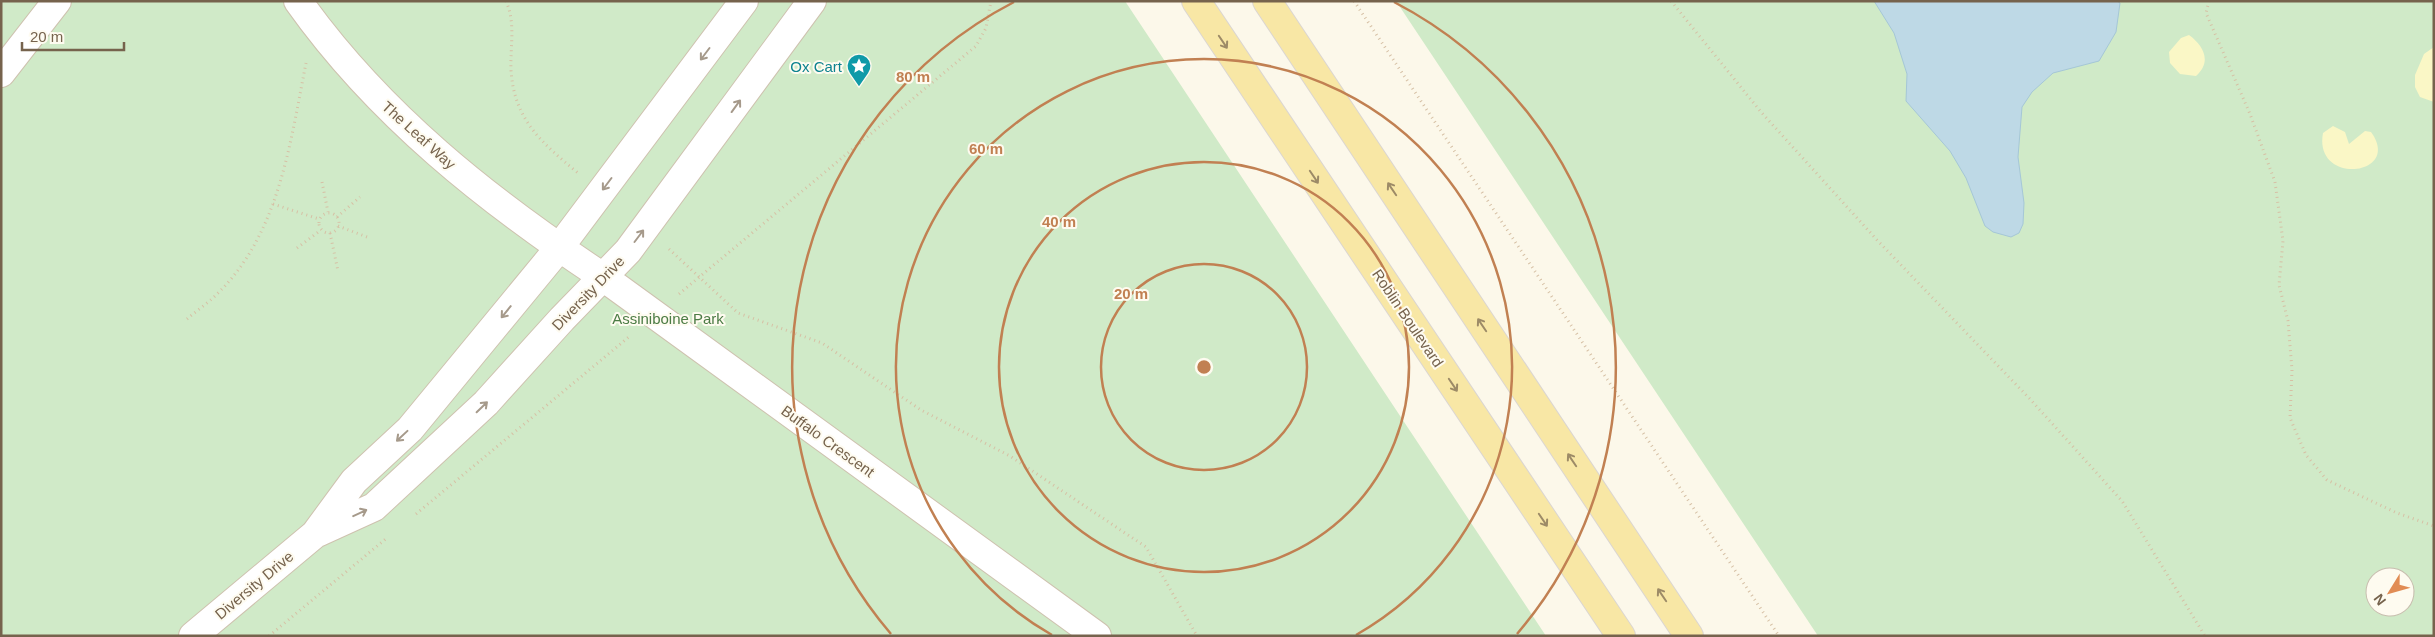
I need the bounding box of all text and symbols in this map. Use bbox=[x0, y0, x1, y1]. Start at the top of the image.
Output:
scale bar bbox=[22, 20, 125, 52]
text: 20 m bbox=[30, 28, 63, 45]
one-way arrow bbox=[1218, 34, 1228, 48]
one-way arrow bbox=[699, 47, 710, 60]
place icon: Ox Cart bbox=[846, 53, 872, 87]
place label: Ox Cart bbox=[790, 58, 843, 75]
text: 80 m bbox=[896, 68, 930, 85]
street label: The Leaf Way bbox=[379, 98, 460, 173]
one-way arrow bbox=[730, 100, 741, 113]
text: 60 m bbox=[969, 140, 1003, 157]
one-way arrow bbox=[1308, 170, 1319, 184]
one-way arrow bbox=[602, 177, 612, 191]
one-way arrow bbox=[1387, 182, 1397, 196]
text: 40 m bbox=[1042, 213, 1076, 230]
one-way arrow bbox=[634, 229, 644, 243]
street label: Diversity Drive bbox=[548, 252, 628, 334]
street label: Roblin Boulevard bbox=[1369, 266, 1447, 370]
text: 20 m bbox=[1114, 285, 1148, 302]
one-way arrow bbox=[501, 305, 512, 318]
park label: Assiniboine Park bbox=[612, 310, 724, 327]
one-way arrow bbox=[1477, 318, 1487, 332]
centre of rings bbox=[1195, 358, 1213, 376]
one-way arrow bbox=[1448, 377, 1458, 391]
one-way arrow bbox=[475, 401, 488, 413]
street label: Buffalo Crescent bbox=[778, 402, 878, 481]
one-way arrow bbox=[396, 430, 409, 442]
one-way arrow bbox=[1567, 453, 1577, 467]
one-way arrow bbox=[352, 508, 367, 518]
one-way arrow bbox=[1538, 512, 1548, 526]
street label: Diversity Drive bbox=[212, 547, 296, 623]
north arrow bbox=[2365, 567, 2415, 617]
one-way arrow bbox=[1657, 588, 1667, 602]
text: N bbox=[2370, 591, 2389, 609]

